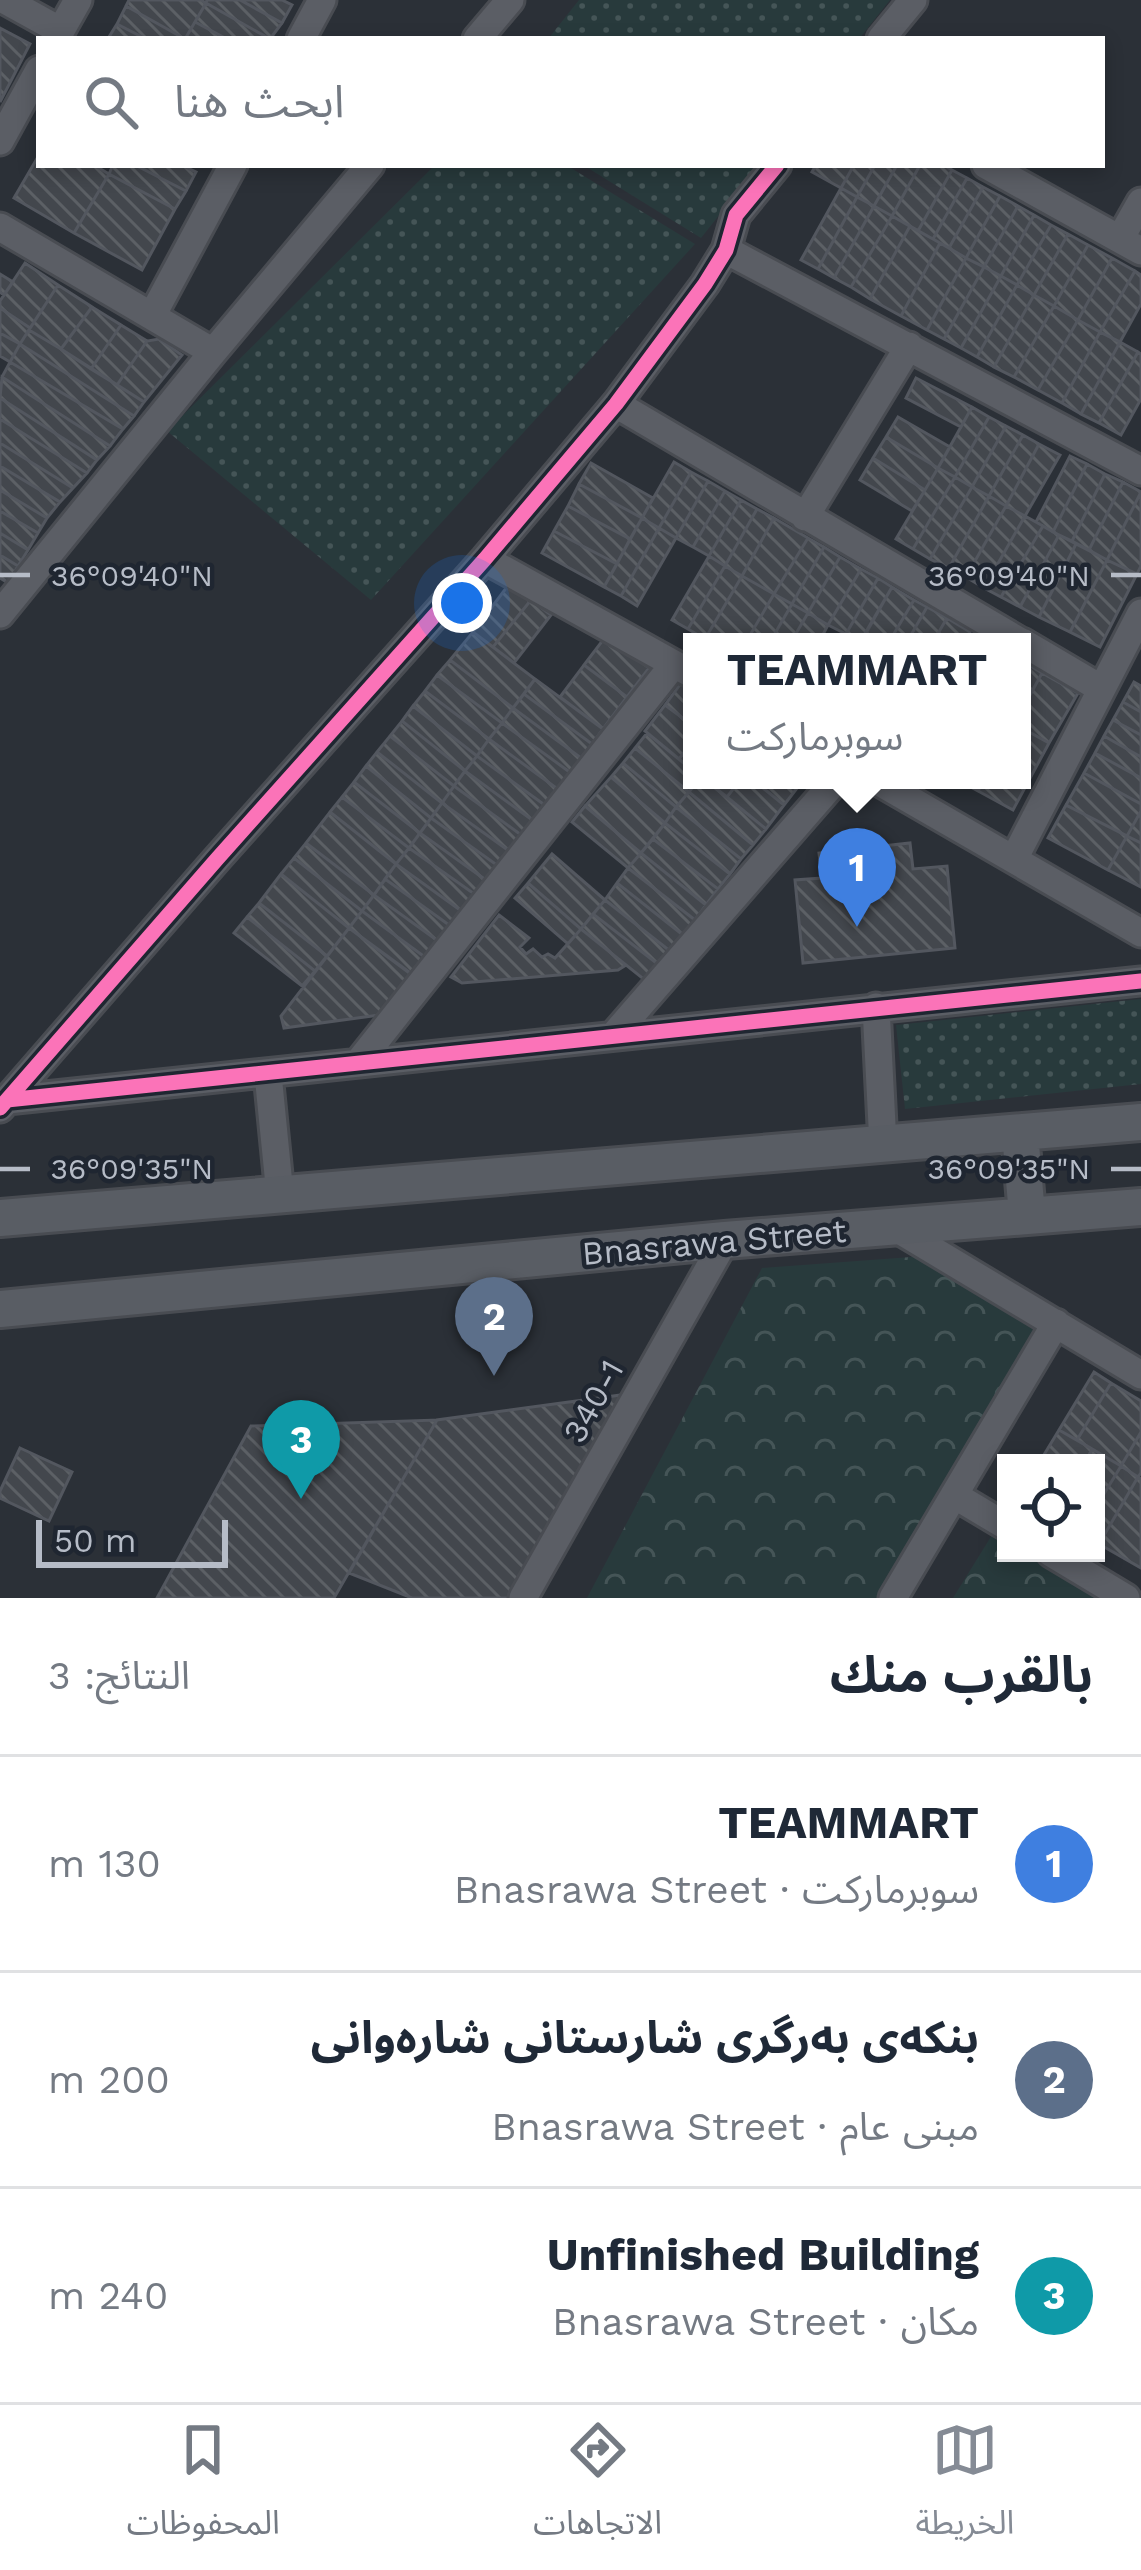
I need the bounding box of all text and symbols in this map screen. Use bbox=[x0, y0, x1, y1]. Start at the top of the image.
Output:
search box bbox=[36, 36, 1105, 168]
icon: search bbox=[78, 69, 144, 135]
text: ابحث هنا bbox=[174, 75, 344, 128]
text: 36°09'40"N bbox=[51, 558, 213, 593]
text: 36°09'40"N bbox=[928, 558, 1090, 593]
your location bbox=[432, 573, 492, 633]
popup bbox=[683, 633, 1031, 789]
text: TEAMMART bbox=[727, 643, 987, 696]
text: سوبرماركت bbox=[727, 714, 903, 759]
pin: 1 bbox=[818, 828, 896, 927]
text: 36°09'35"N bbox=[51, 1151, 213, 1186]
text: 36°09'35"N bbox=[928, 1151, 1090, 1186]
street label: Bnasrawa Street bbox=[580, 1211, 848, 1273]
pin: 2 bbox=[455, 1277, 533, 1376]
street label: 340-1 bbox=[555, 1353, 631, 1449]
pin: 3 bbox=[262, 1400, 340, 1499]
map controls bbox=[997, 1454, 1105, 1562]
button: locate bbox=[997, 1454, 1105, 1562]
scale bar bbox=[36, 1514, 228, 1567]
text: 50 m bbox=[54, 1521, 136, 1560]
text: بالقرب منك bbox=[830, 1645, 1093, 1704]
text: النتائج: 3 bbox=[48, 1653, 190, 1698]
text: TEAMMART bbox=[718, 1796, 979, 1849]
text: 130 m bbox=[48, 1841, 161, 1886]
text: 1 bbox=[1046, 1841, 1062, 1886]
text: سوبرماركت · Bnasrawa Street bbox=[454, 1867, 979, 1912]
text: بنكەی بەرگری شارستانی شارەوانی bbox=[311, 2011, 979, 2064]
text: 200 m bbox=[48, 2057, 170, 2102]
text: 2 bbox=[1042, 2057, 1066, 2102]
text: مبنى عام · Bnasrawa Street bbox=[491, 2104, 979, 2149]
text: Unfinished Building bbox=[547, 2228, 979, 2281]
text: 240 m bbox=[48, 2273, 168, 2318]
text: 3 bbox=[1042, 2273, 1066, 2318]
text: مكان · Bnasrawa Street bbox=[552, 2299, 979, 2344]
tab: المحفوظات bbox=[127, 2417, 280, 2558]
tab: الاتجاهات bbox=[533, 2417, 662, 2558]
tab: الخريطة bbox=[915, 2417, 1014, 2558]

